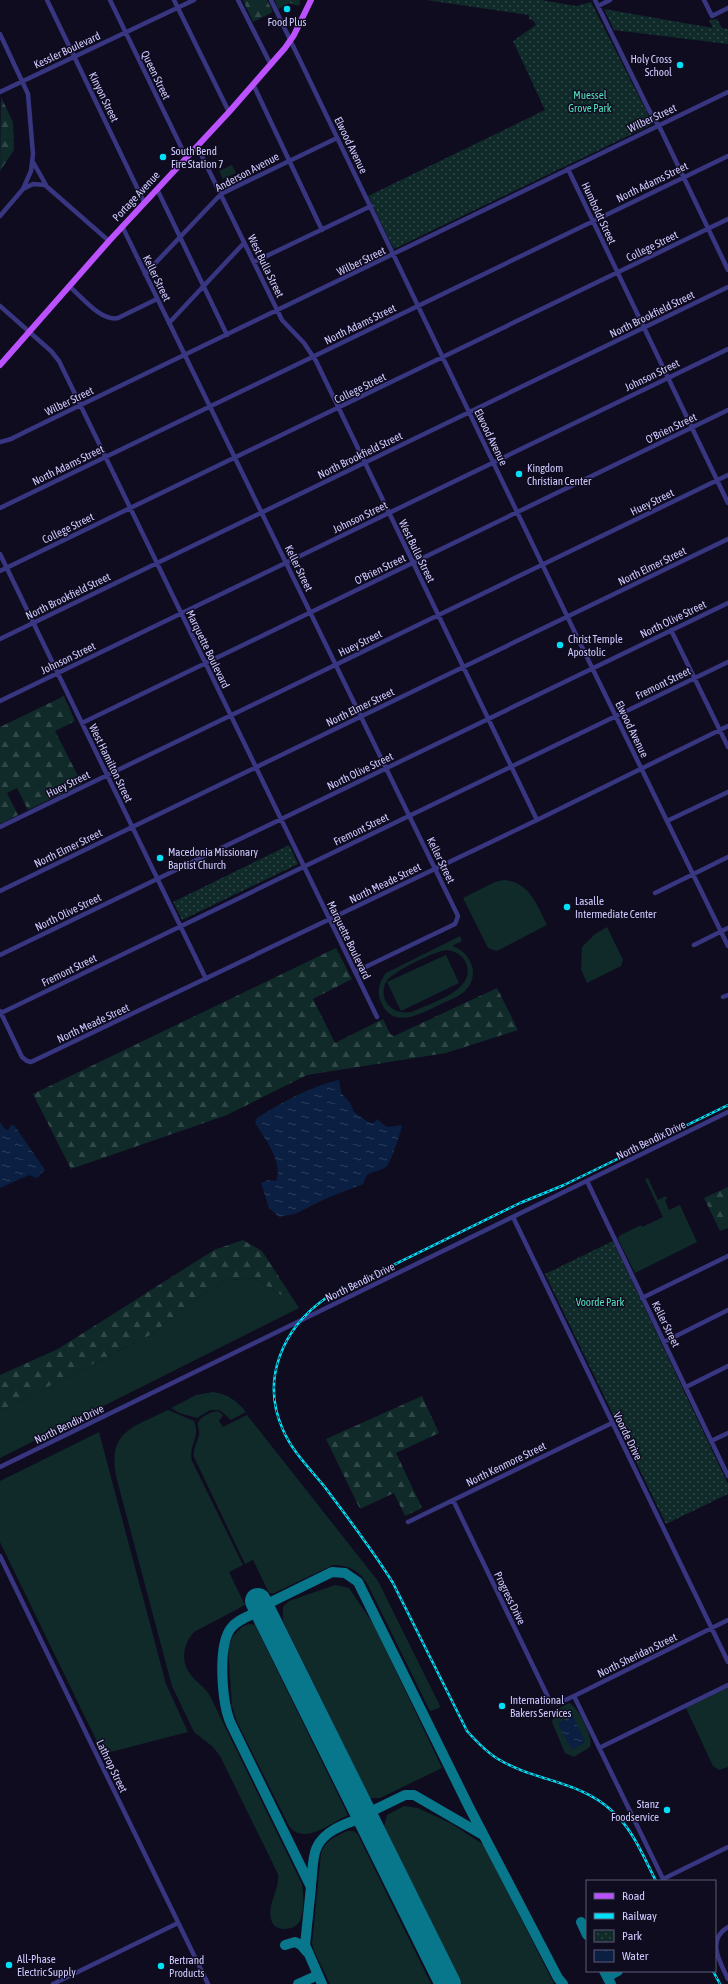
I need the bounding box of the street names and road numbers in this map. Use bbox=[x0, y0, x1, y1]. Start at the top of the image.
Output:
street label: Kessler Boulevard bbox=[32, 29, 102, 71]
street label: Queen Street bbox=[139, 49, 173, 101]
street label: Kinyon Street bbox=[87, 70, 121, 124]
street label: Wilber Street bbox=[626, 101, 678, 135]
street label: Elwood Avenue bbox=[332, 115, 370, 175]
street label: Anderson Avenue bbox=[213, 150, 281, 194]
street label: North Adams Street bbox=[614, 160, 690, 204]
street label: Portage Avenue bbox=[110, 169, 162, 223]
street label: Humboldt Street bbox=[579, 180, 619, 246]
street label: College Street bbox=[624, 228, 680, 264]
street label: West Bulla Street bbox=[246, 233, 286, 299]
street label: Wilber Street bbox=[335, 244, 387, 278]
street label: Keller Street bbox=[141, 253, 173, 303]
street label: North Brookfield Street bbox=[608, 288, 696, 340]
street label: North Adams Street bbox=[322, 302, 398, 346]
street label: Johnson Street bbox=[623, 357, 681, 393]
street label: College Street bbox=[332, 370, 388, 406]
street label: Wilber Street bbox=[43, 384, 95, 418]
street label: Elwood Avenue bbox=[472, 407, 510, 467]
street label: O'Brien Street bbox=[644, 411, 698, 445]
street label: North Brookfield Street bbox=[316, 429, 404, 481]
street label: North Adams Street bbox=[30, 443, 106, 487]
street label: Huey Street bbox=[628, 486, 676, 518]
street label: Johnson Street bbox=[331, 499, 389, 535]
street label: College Street bbox=[40, 510, 96, 546]
street label: West Bulla Street bbox=[397, 518, 437, 584]
street label: Keller Street bbox=[283, 543, 315, 593]
street label: North Elmer Street bbox=[616, 544, 688, 588]
street label: O'Brien Street bbox=[353, 552, 407, 586]
street label: North Brookfield Street bbox=[24, 570, 112, 622]
street label: North Olive Street bbox=[638, 598, 708, 640]
street label: Marquette Boulevard bbox=[184, 608, 232, 690]
street label: Huey Street bbox=[336, 627, 384, 659]
street label: Johnson Street bbox=[39, 640, 97, 676]
street label: Fremont Street bbox=[634, 665, 692, 701]
street label: North Elmer Street bbox=[324, 685, 396, 729]
street label: Elwood Avenue bbox=[613, 699, 651, 759]
street label: West Hamilton Street bbox=[87, 722, 135, 804]
street label: North Olive Street bbox=[325, 750, 395, 792]
street label: Huey Street bbox=[44, 768, 92, 800]
street label: Fremont Street bbox=[332, 811, 390, 847]
street label: North Elmer Street bbox=[32, 826, 104, 870]
street label: Keller Street bbox=[425, 835, 457, 885]
street label: North Meade Street bbox=[347, 860, 423, 906]
street label: North Olive Street bbox=[33, 891, 103, 933]
street label: Marquette Boulevard bbox=[325, 899, 373, 981]
street label: Fremont Street bbox=[40, 952, 98, 988]
street label: North Meade Street bbox=[55, 1001, 131, 1045]
street label: North Bendix Drive bbox=[614, 1118, 688, 1162]
street label: North Bendix Drive bbox=[323, 1260, 397, 1304]
street label: Keller Street bbox=[650, 1299, 682, 1349]
street label: North Bendix Drive bbox=[32, 1402, 106, 1446]
street label: Voorde Drive bbox=[611, 1410, 645, 1462]
street label: North Kenmore Street bbox=[464, 1439, 548, 1489]
street label: Progress Drive bbox=[492, 1570, 528, 1626]
street label: North Sheridan Street bbox=[595, 1631, 679, 1679]
street label: Lathrop Street bbox=[94, 1738, 130, 1794]

